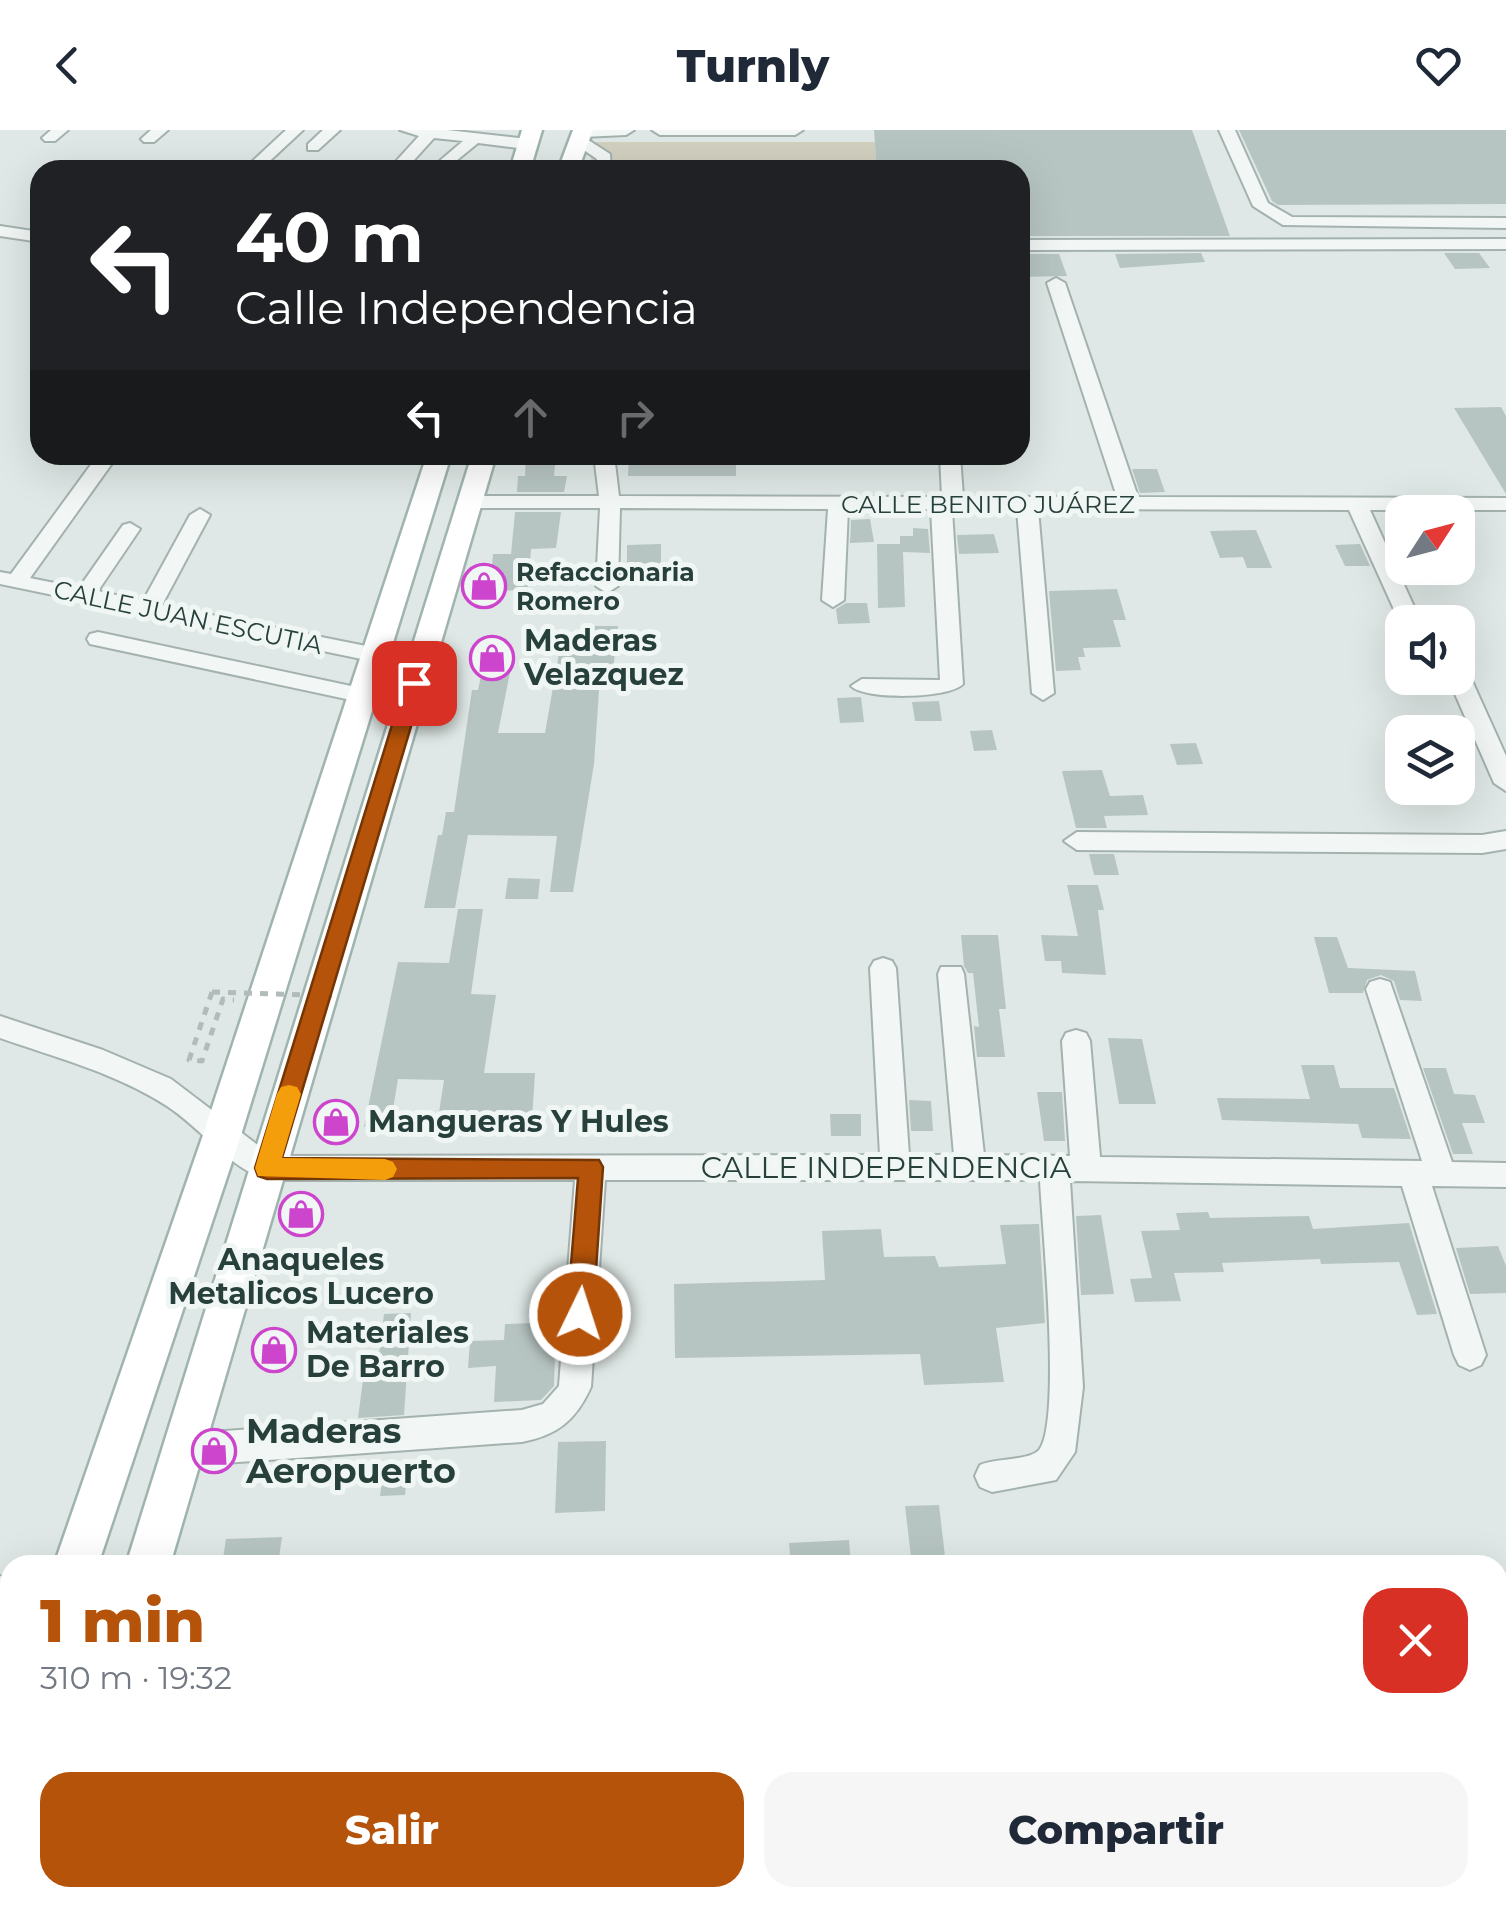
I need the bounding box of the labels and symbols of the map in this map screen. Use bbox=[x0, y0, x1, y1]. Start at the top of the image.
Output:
street label: CALLE BENITO JUÁREZ bbox=[841, 489, 1135, 519]
north arrow bbox=[1385, 495, 1475, 585]
place label: Refaccionaria Romero bbox=[516, 557, 695, 616]
shop icon: Refaccionaria Romero bbox=[461, 563, 507, 609]
street label: CALLE JUAN ESCUTIA bbox=[51, 574, 325, 660]
place label: Maderas Velazquez bbox=[523, 622, 684, 693]
shop icon: Maderas Velazquez bbox=[469, 635, 515, 681]
pin bbox=[372, 641, 457, 726]
shop icon: Mangueras Y Hules bbox=[313, 1099, 359, 1145]
place label: Mangueras Y Hules bbox=[368, 1103, 669, 1140]
street label: CALLE INDEPENDENCIA bbox=[701, 1149, 1072, 1186]
shop icon: Anaqueles Metalicos Lucero bbox=[278, 1191, 324, 1237]
place label: Anaqueles Metalicos Lucero bbox=[168, 1241, 434, 1312]
position arrow bbox=[528, 1262, 632, 1366]
place label: Materiales De Barro bbox=[306, 1314, 469, 1385]
shop icon: Materiales De Barro bbox=[251, 1327, 297, 1373]
place label: Maderas Aeropuerto bbox=[245, 1409, 456, 1492]
shop icon: Maderas Aeropuerto bbox=[191, 1428, 237, 1474]

